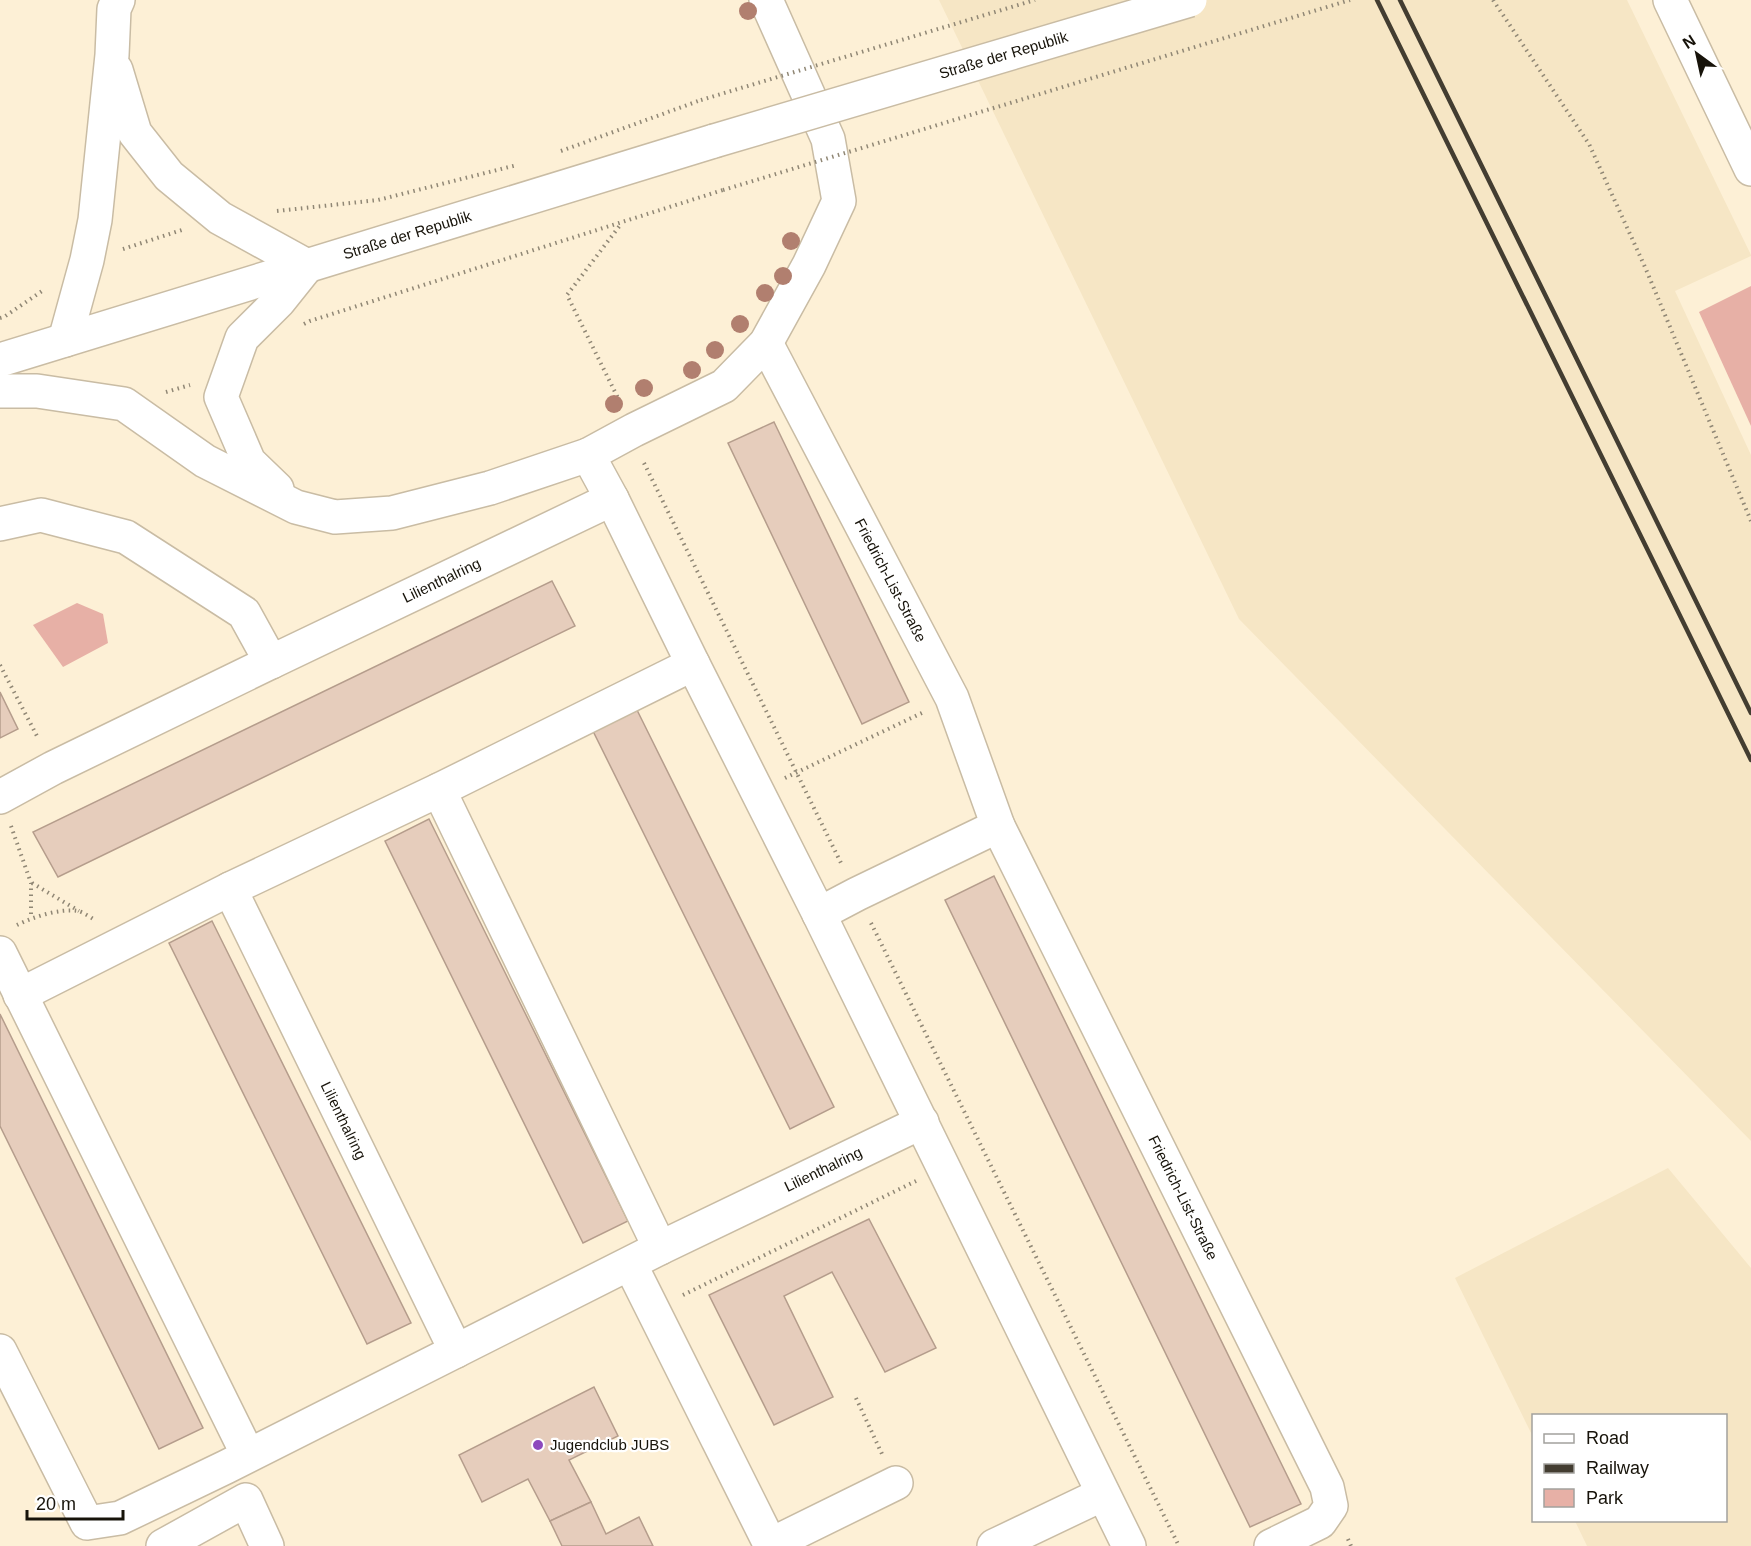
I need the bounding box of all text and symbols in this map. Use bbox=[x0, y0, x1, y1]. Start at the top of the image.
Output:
north arrow bbox=[1667, 24, 1727, 84]
street label: Straße der Republik bbox=[937, 27, 1070, 82]
text: N bbox=[1680, 32, 1699, 52]
street label: Straße der Republik bbox=[341, 207, 474, 262]
street label: Friedrich-List-Straße bbox=[852, 516, 930, 645]
street label: Lilienthalring bbox=[400, 554, 483, 606]
street label: Lilienthalring bbox=[318, 1079, 370, 1162]
street label: Friedrich-List-Straße bbox=[1145, 1132, 1222, 1263]
street label: Lilienthalring bbox=[781, 1143, 865, 1195]
legend bbox=[1532, 1414, 1727, 1522]
text: Road bbox=[1586, 1428, 1629, 1448]
place label: Jugendclub JUBS bbox=[550, 1436, 669, 1453]
marker: Jugendclub JUBS bbox=[531, 1438, 545, 1452]
text: Railway bbox=[1586, 1458, 1649, 1478]
scale bar bbox=[27, 1483, 123, 1521]
text: Park bbox=[1586, 1488, 1624, 1508]
text: 20 m bbox=[36, 1494, 76, 1514]

